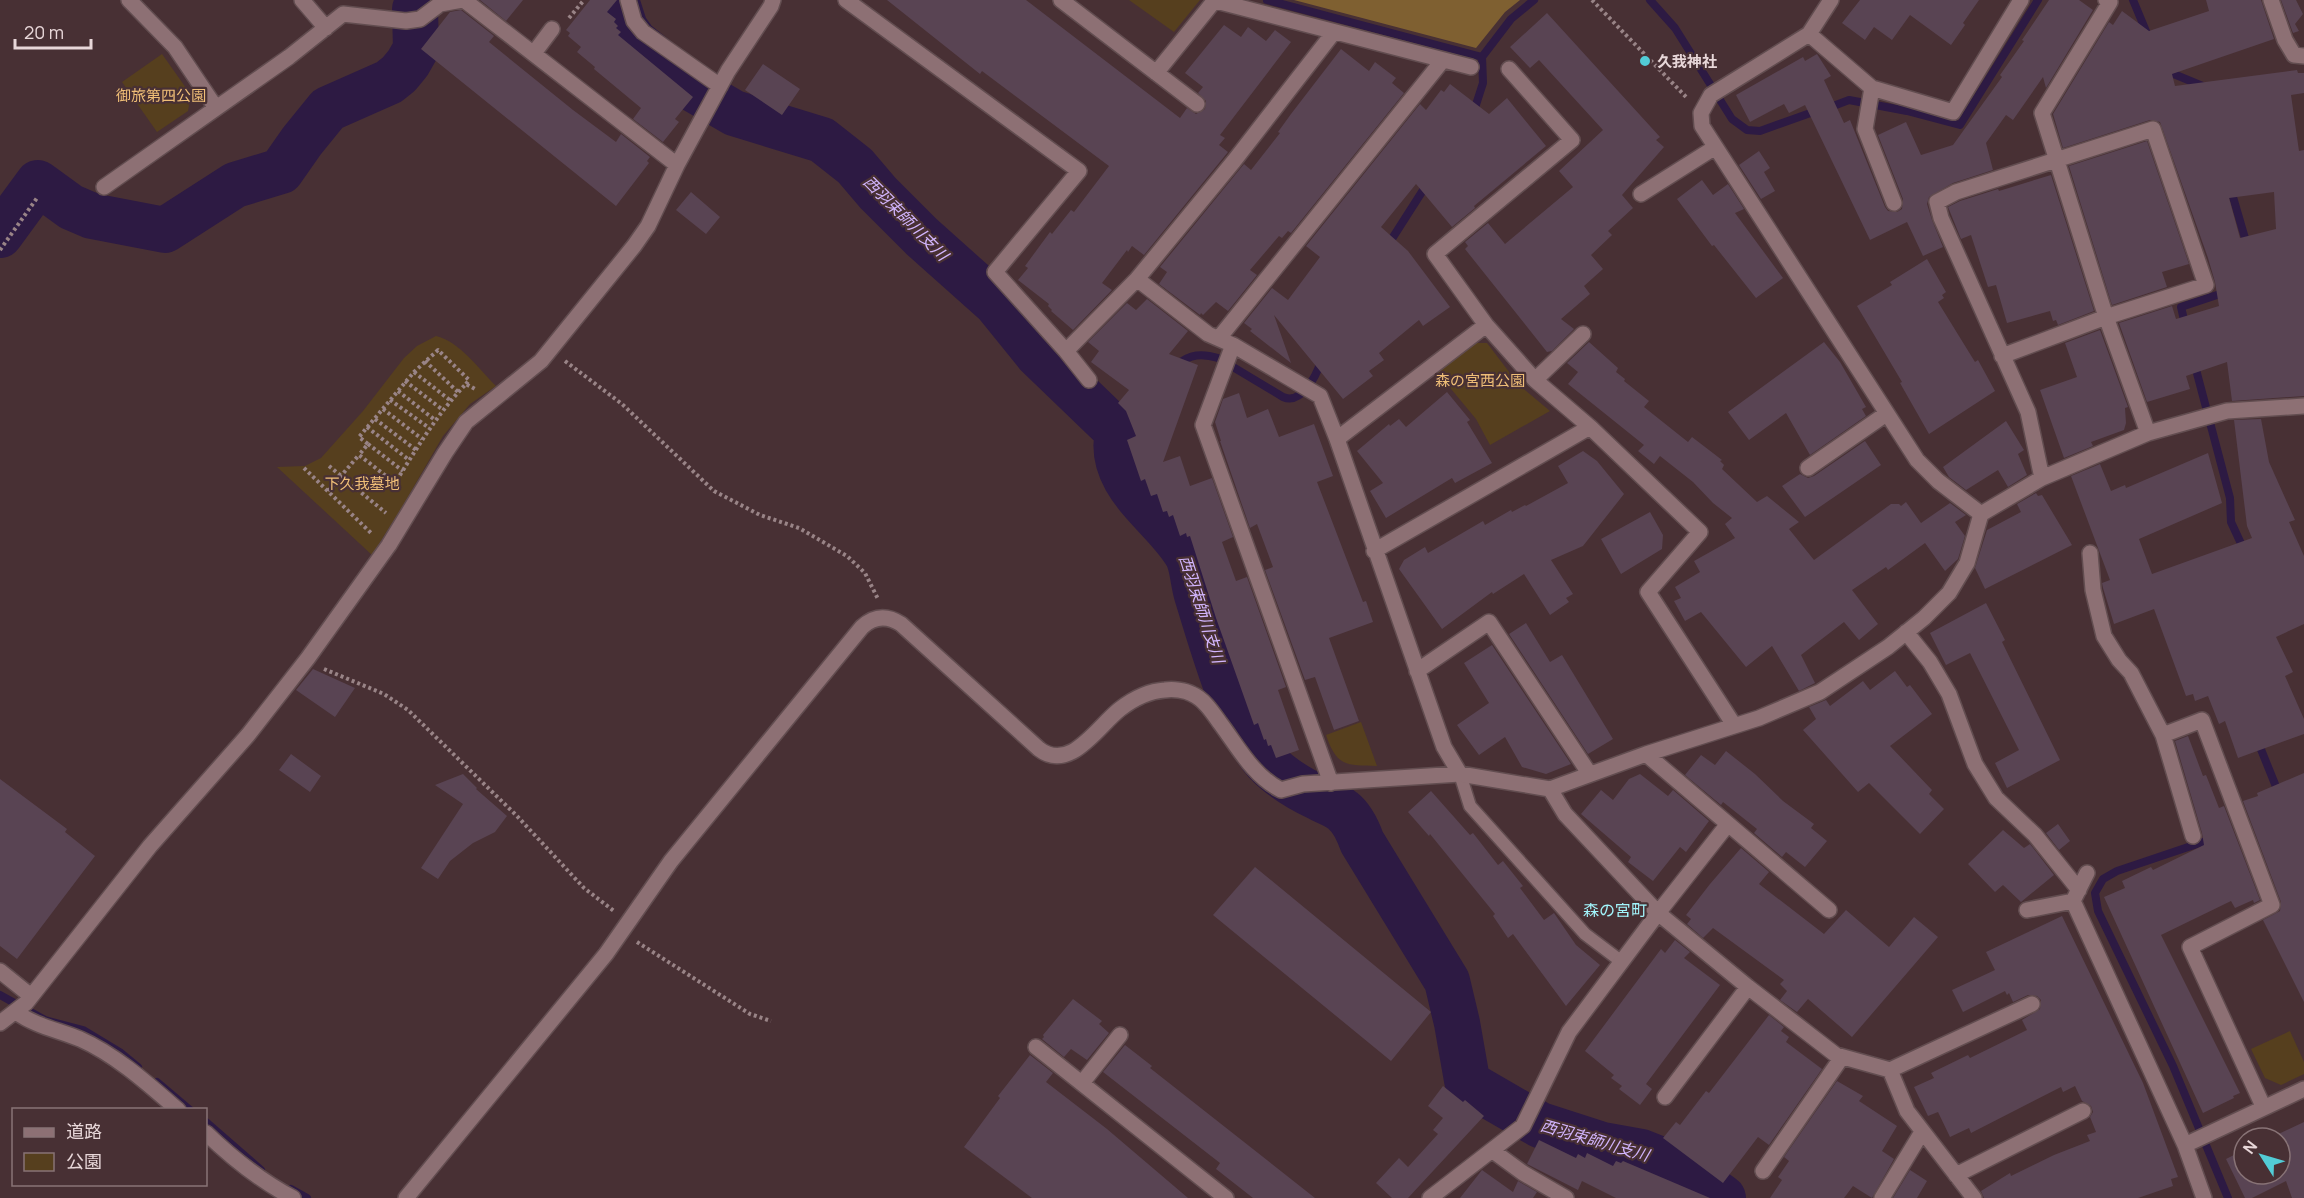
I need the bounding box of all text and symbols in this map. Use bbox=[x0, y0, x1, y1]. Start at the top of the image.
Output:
scale bar bbox=[15, 12, 92, 50]
text: 20 m bbox=[24, 20, 64, 44]
place label: 久我神社 bbox=[1657, 51, 1717, 72]
marker: 久我神社 bbox=[1638, 54, 1652, 68]
park label: 御旅第四公園 bbox=[116, 85, 206, 106]
water label: 西羽束師川支川 bbox=[859, 171, 955, 267]
park label: 森の宮西公園 bbox=[1435, 370, 1525, 391]
park label: 下久我墓地 bbox=[324, 473, 400, 494]
water label: 西羽束師川支川 bbox=[1174, 552, 1230, 668]
district label: 森の宮町 bbox=[1583, 899, 1647, 921]
legend bbox=[12, 1108, 207, 1186]
water label: 西羽束師川支川 bbox=[1538, 1114, 1654, 1167]
text: 道路 bbox=[66, 1119, 102, 1143]
north arrow bbox=[2232, 1126, 2292, 1186]
text: N bbox=[2238, 1136, 2262, 1158]
text: 公園 bbox=[66, 1149, 102, 1173]

